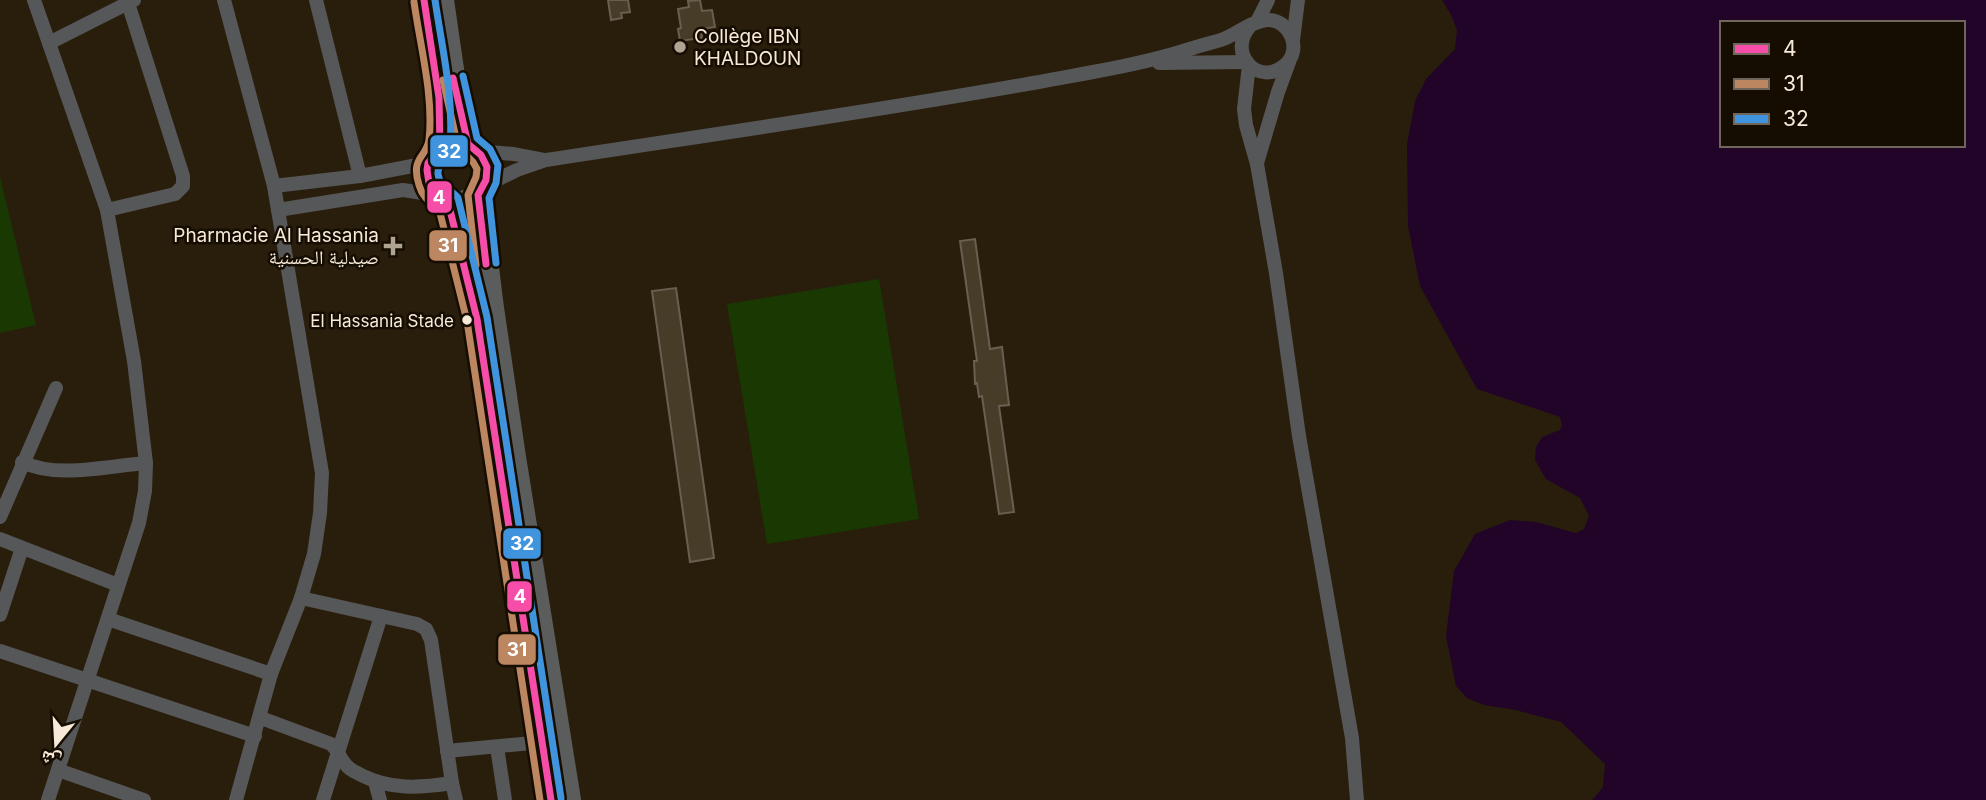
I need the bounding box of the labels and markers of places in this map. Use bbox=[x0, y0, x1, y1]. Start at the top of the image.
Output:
place label: Collège IBN KHALDOUN bbox=[694, 25, 801, 70]
marker: Collège IBN KHALDOUN bbox=[672, 39, 688, 55]
place label: Pharmacie Al Hassania صيدلية الحسنية bbox=[173, 224, 379, 269]
marker: Pharmacie Al Hassania صيدلية الحسنية bbox=[385, 238, 401, 254]
place label: El Hassania Stade bbox=[310, 311, 454, 331]
marker: El Hassania Stade bbox=[460, 313, 474, 327]

